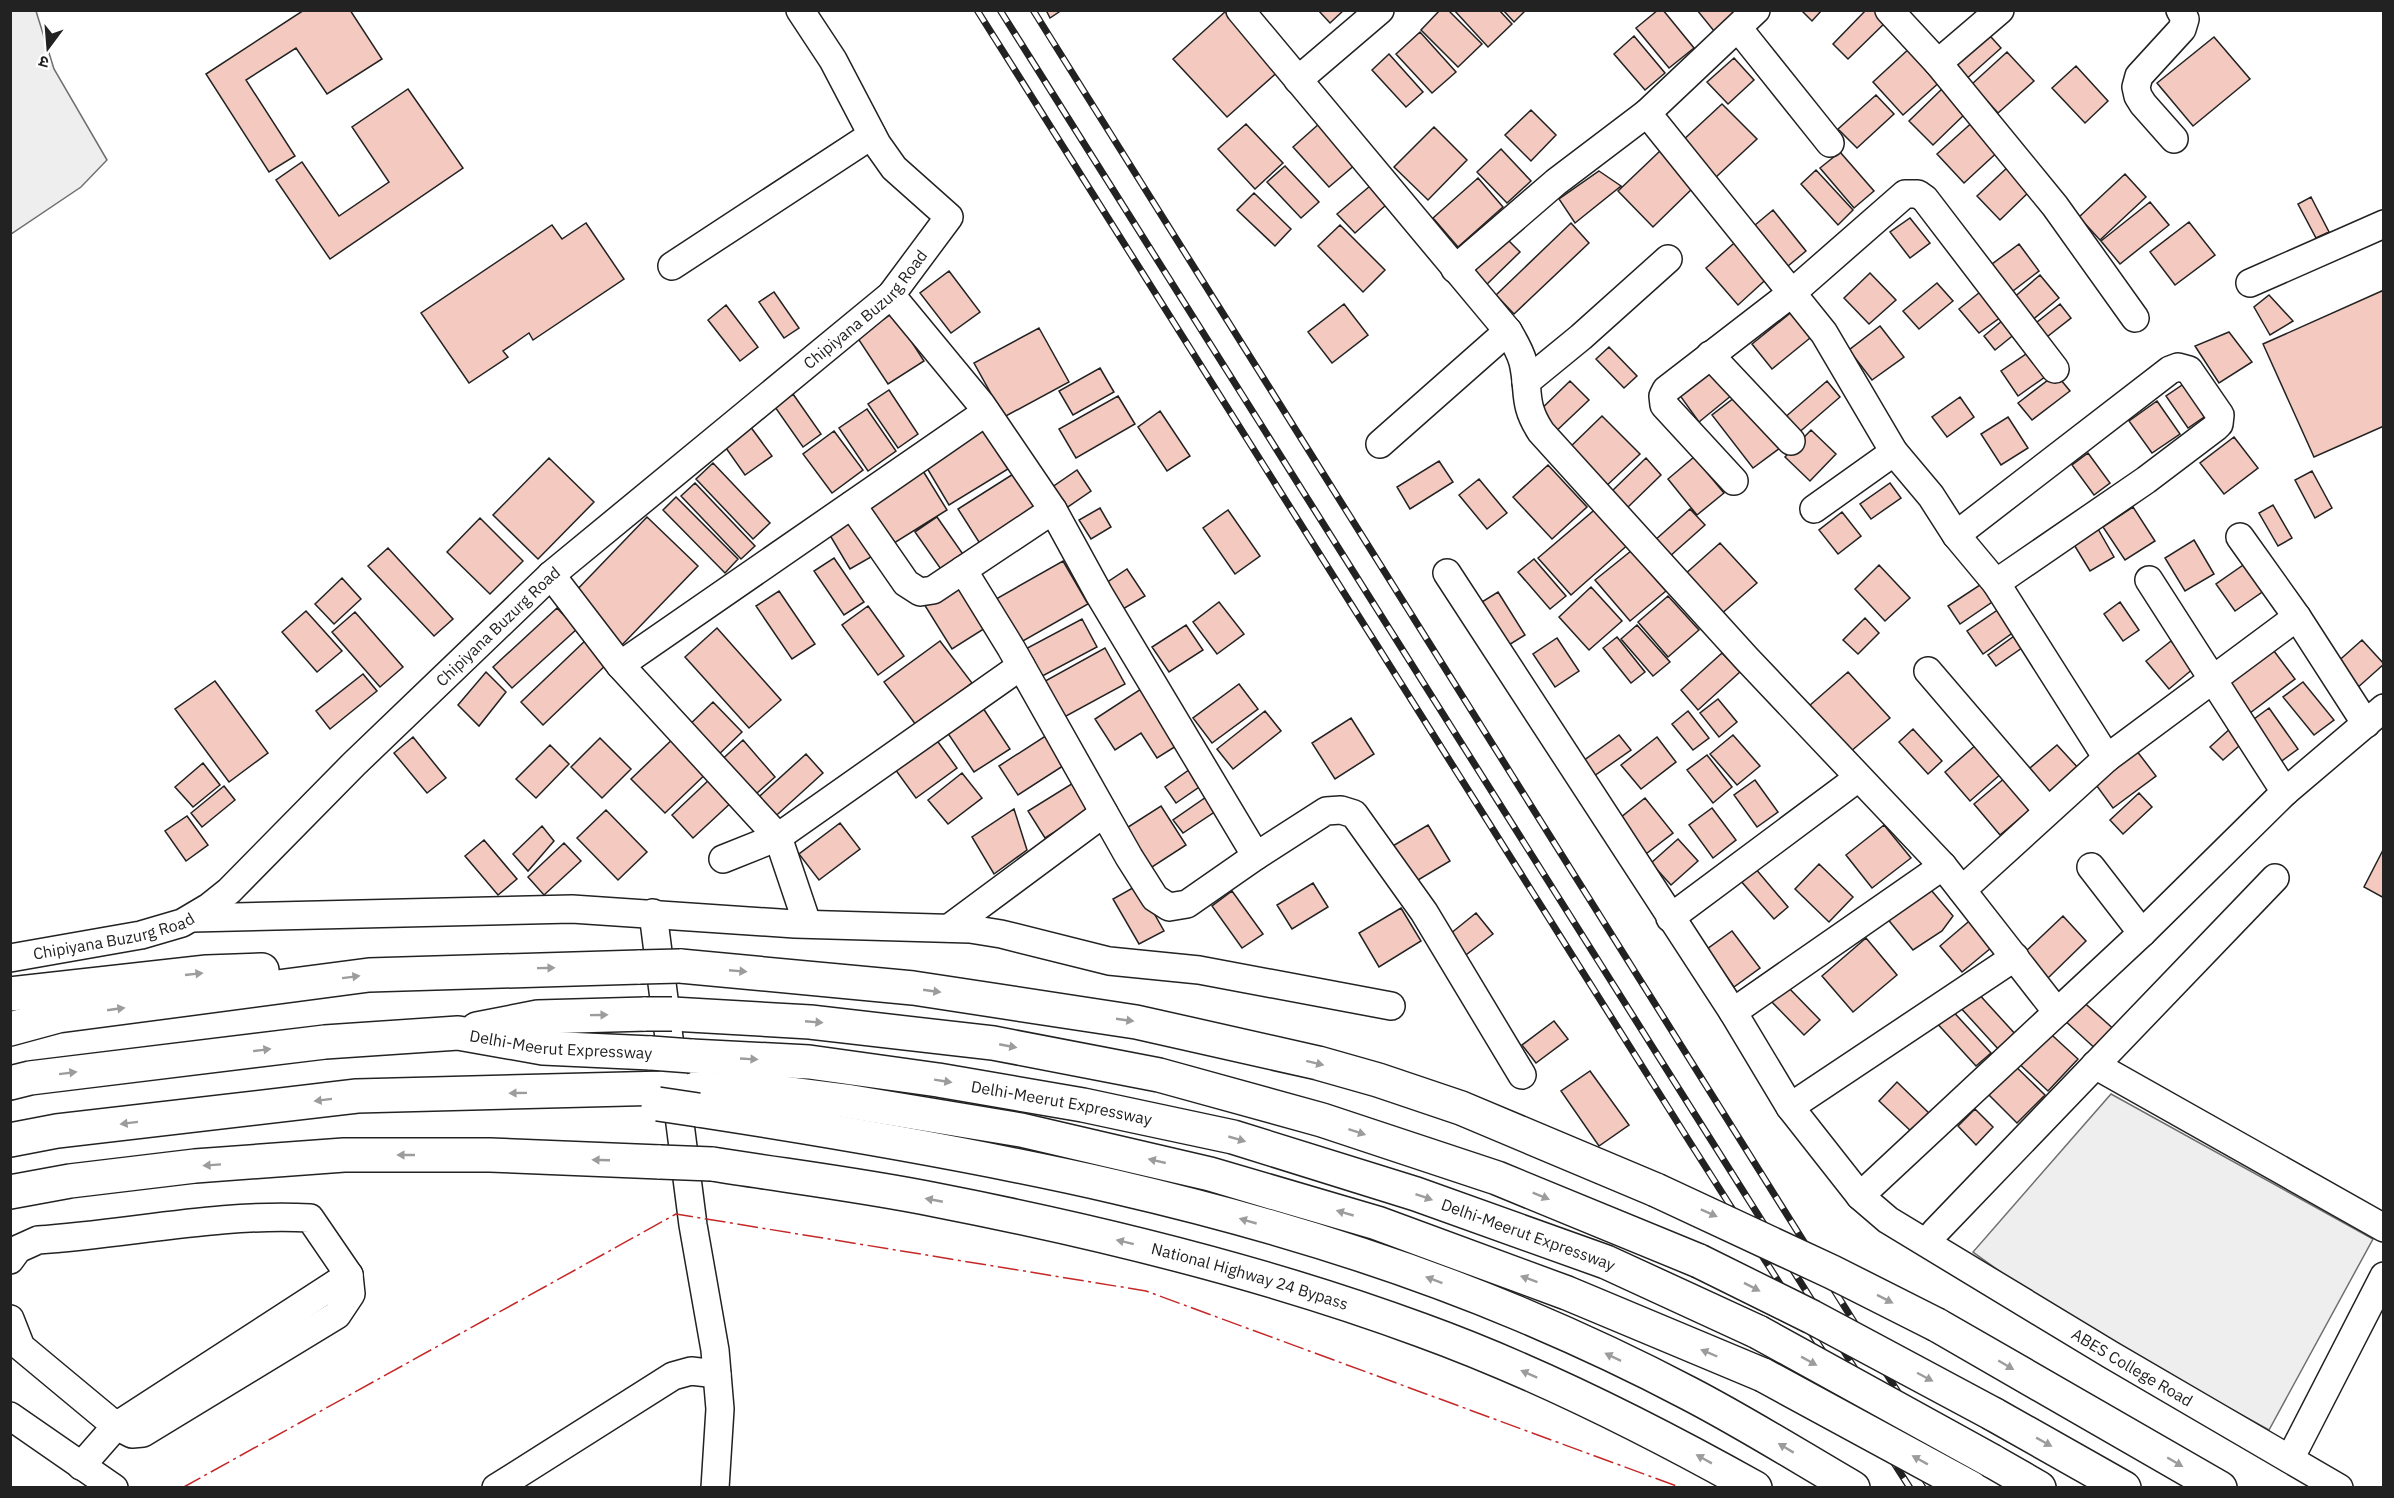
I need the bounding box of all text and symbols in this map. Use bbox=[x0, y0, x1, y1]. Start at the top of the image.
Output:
north arrow bbox=[18, 18, 78, 78]
text: उ bbox=[36, 51, 51, 73]
street label: Chipiyana Buzurg Road bbox=[799, 246, 931, 373]
street label: Chipiyana Buzurg Road bbox=[431, 562, 564, 690]
street label: Chipiyana Buzurg Road bbox=[32, 908, 198, 964]
one-way arrow bbox=[537, 963, 556, 973]
one-way arrow bbox=[729, 966, 748, 976]
one-way arrow bbox=[184, 969, 203, 979]
one-way arrow bbox=[342, 973, 361, 982]
one-way arrow bbox=[923, 987, 942, 996]
one-way arrow bbox=[107, 1004, 126, 1013]
one-way arrow bbox=[589, 1010, 608, 1020]
one-way arrow bbox=[1115, 1015, 1134, 1024]
one-way arrow bbox=[805, 1017, 824, 1027]
street label: Delhi-Meerut Expressway bbox=[468, 1025, 653, 1063]
one-way arrow bbox=[998, 1042, 1017, 1051]
one-way arrow bbox=[252, 1045, 271, 1054]
one-way arrow bbox=[740, 1054, 759, 1063]
one-way arrow bbox=[1306, 1058, 1324, 1068]
one-way arrow bbox=[59, 1069, 78, 1078]
street label: Delhi-Meerut Expressway bbox=[970, 1076, 1154, 1129]
one-way arrow bbox=[934, 1077, 953, 1086]
one-way arrow bbox=[508, 1088, 527, 1098]
one-way arrow bbox=[313, 1095, 332, 1105]
one-way arrow bbox=[120, 1118, 139, 1127]
one-way arrow bbox=[1348, 1128, 1366, 1137]
one-way arrow bbox=[1228, 1135, 1246, 1144]
one-way arrow bbox=[397, 1150, 416, 1160]
one-way arrow bbox=[592, 1155, 611, 1165]
one-way arrow bbox=[1148, 1156, 1166, 1166]
one-way arrow bbox=[202, 1160, 221, 1169]
one-way arrow bbox=[1532, 1191, 1550, 1201]
one-way arrow bbox=[1415, 1192, 1433, 1202]
street label: Delhi-Meerut Expressway bbox=[1439, 1194, 1619, 1275]
one-way arrow bbox=[925, 1195, 944, 1204]
one-way arrow bbox=[1336, 1208, 1354, 1217]
one-way arrow bbox=[1701, 1209, 1718, 1218]
one-way arrow bbox=[1239, 1216, 1257, 1225]
one-way arrow bbox=[1115, 1236, 1134, 1246]
street label: National Highway 24 Bypass bbox=[1149, 1238, 1351, 1314]
one-way arrow bbox=[1520, 1273, 1538, 1283]
one-way arrow bbox=[1425, 1275, 1443, 1285]
one-way arrow bbox=[1743, 1282, 1760, 1292]
one-way arrow bbox=[1876, 1294, 1893, 1303]
street label: ABES College Road bbox=[2068, 1324, 2196, 1411]
one-way arrow bbox=[1700, 1348, 1718, 1358]
one-way arrow bbox=[1605, 1352, 1622, 1361]
one-way arrow bbox=[1801, 1355, 1817, 1366]
one-way arrow bbox=[1998, 1360, 2015, 1370]
one-way arrow bbox=[1520, 1369, 1538, 1378]
one-way arrow bbox=[1917, 1372, 1934, 1382]
one-way arrow bbox=[2036, 1437, 2053, 1447]
one-way arrow bbox=[1778, 1442, 1794, 1453]
one-way arrow bbox=[1695, 1454, 1712, 1464]
one-way arrow bbox=[1911, 1455, 1928, 1465]
one-way arrow bbox=[2167, 1457, 2184, 1467]

